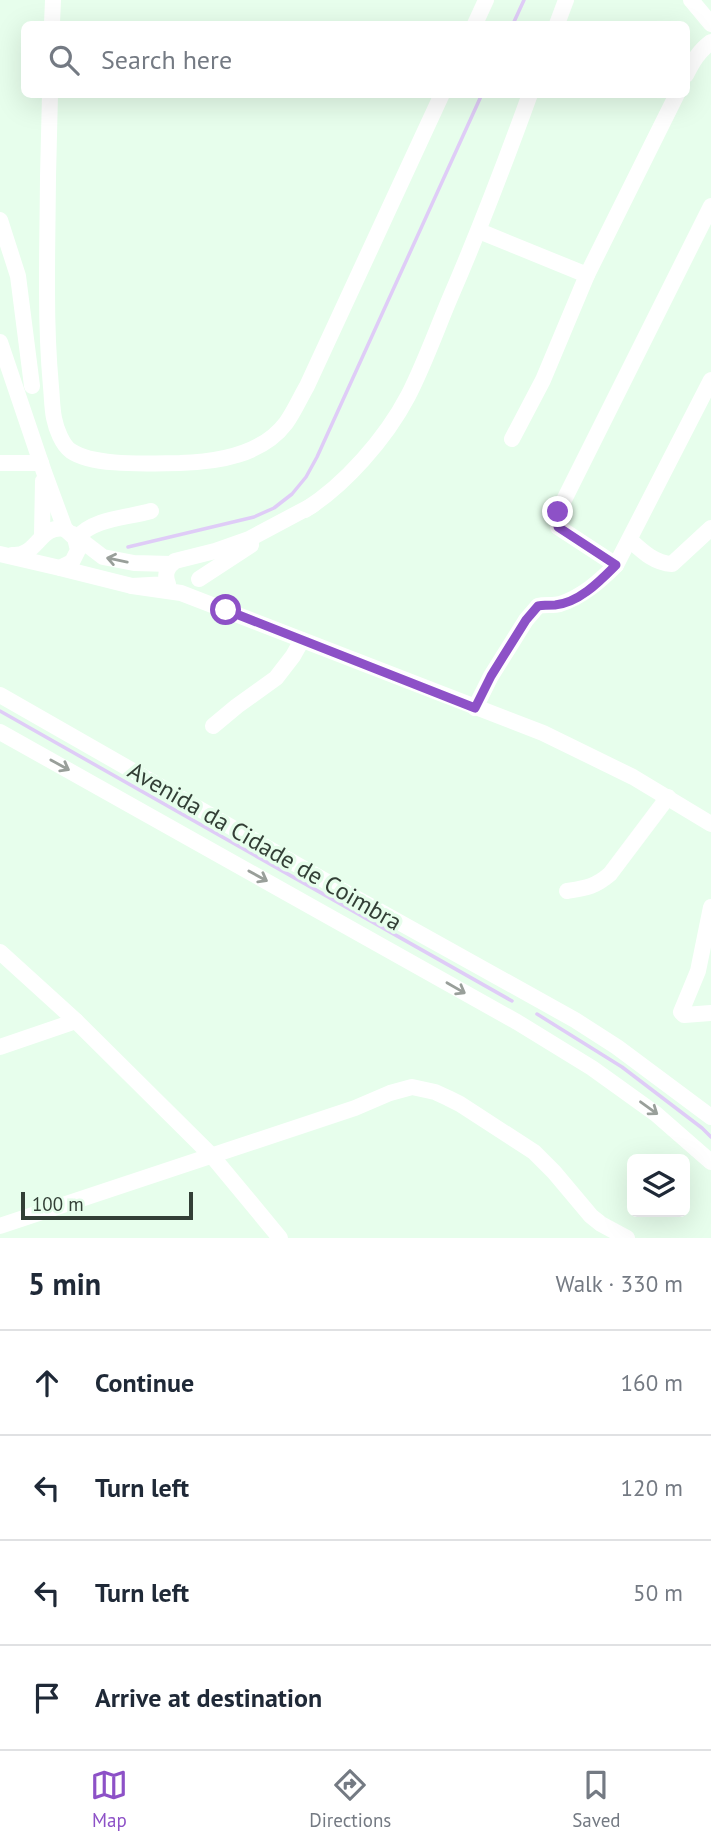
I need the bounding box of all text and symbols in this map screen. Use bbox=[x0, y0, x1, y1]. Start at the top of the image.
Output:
search box bbox=[21, 21, 690, 98]
icon: search bbox=[45, 41, 83, 79]
text: Search here bbox=[101, 43, 232, 76]
route end bbox=[542, 496, 573, 527]
one-way arrow bbox=[106, 552, 129, 566]
route start bbox=[210, 594, 241, 625]
street label: Avenida da Cidade de Coimbra bbox=[122, 755, 408, 937]
one-way arrow bbox=[49, 758, 69, 772]
one-way arrow bbox=[248, 869, 268, 883]
one-way arrow bbox=[446, 981, 466, 995]
one-way arrow bbox=[639, 1101, 658, 1116]
map controls bbox=[627, 1154, 690, 1217]
button: layers bbox=[627, 1154, 690, 1217]
scale bar bbox=[21, 1189, 192, 1221]
text: 100 m bbox=[32, 1192, 84, 1216]
text: 5 min bbox=[28, 1264, 101, 1303]
text: Walk · 330 m bbox=[556, 1269, 683, 1298]
icon: ahead bbox=[28, 1364, 66, 1402]
text: Continue bbox=[95, 1366, 194, 1399]
text: 160 m bbox=[621, 1368, 683, 1397]
icon: left bbox=[28, 1469, 66, 1507]
text: Turn left bbox=[95, 1471, 189, 1504]
text: 120 m bbox=[621, 1473, 683, 1502]
icon: left bbox=[28, 1574, 66, 1612]
text: Turn left bbox=[95, 1576, 189, 1609]
text: 50 m bbox=[633, 1578, 683, 1607]
icon: arrive bbox=[28, 1679, 66, 1717]
text: Arrive at destination bbox=[95, 1681, 322, 1714]
tab: Map bbox=[90, 1766, 128, 1832]
tab: Directions bbox=[309, 1766, 391, 1832]
tab: Saved bbox=[572, 1766, 621, 1832]

